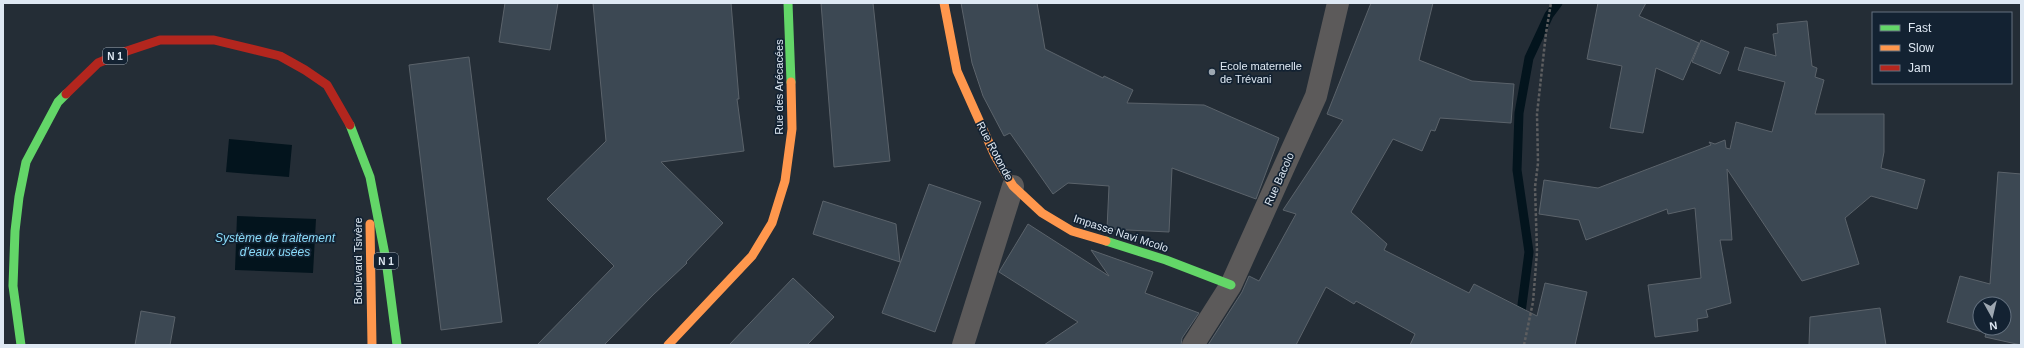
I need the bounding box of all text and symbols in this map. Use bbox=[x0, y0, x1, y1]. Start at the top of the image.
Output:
legend bbox=[1872, 12, 2012, 84]
text: Fast bbox=[1908, 21, 1932, 35]
street label: Rue des Arécacées bbox=[773, 39, 785, 135]
text: Slow bbox=[1908, 41, 1934, 55]
road number: N 1 bbox=[103, 48, 127, 64]
place label: Ecole maternelle de Trévani bbox=[1220, 60, 1302, 85]
text: Jam bbox=[1908, 61, 1931, 75]
marker: Ecole maternelle de Trévani bbox=[1207, 67, 1217, 77]
street label: Rue Rotonde bbox=[974, 120, 1016, 182]
street label: Rue Bacolo bbox=[1262, 151, 1296, 207]
street label: Impasse Navi Mcolo bbox=[1072, 212, 1170, 254]
street label: Boulevard Tsivère bbox=[352, 217, 364, 305]
water label: Système de traitement d'eaux usées bbox=[215, 231, 336, 259]
road number: N 1 bbox=[374, 253, 398, 269]
north arrow bbox=[1972, 296, 2012, 336]
text: N bbox=[1989, 319, 1998, 332]

